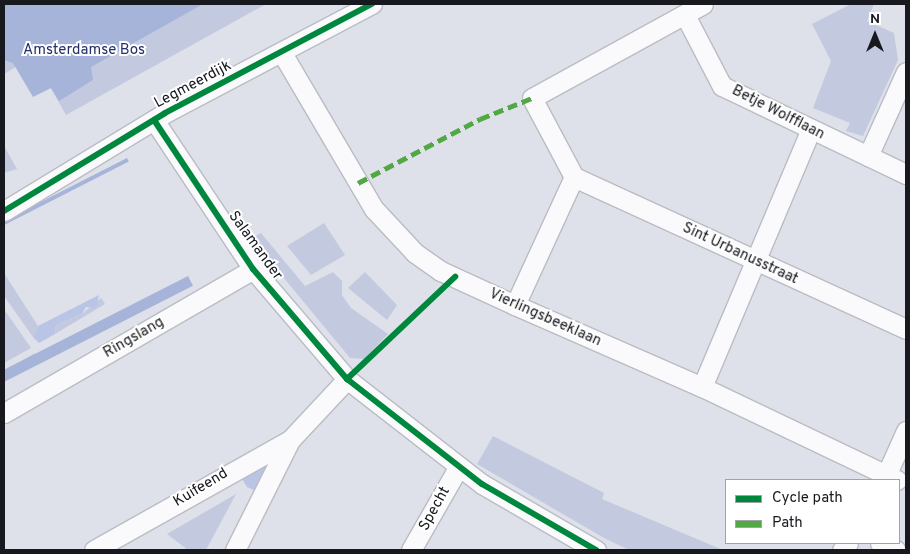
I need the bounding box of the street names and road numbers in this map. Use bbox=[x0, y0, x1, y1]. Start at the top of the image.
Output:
street label: Legmeerdijk bbox=[151, 57, 235, 113]
street label: Betje Wolfflaan bbox=[728, 82, 828, 144]
street label: Salamander bbox=[224, 208, 286, 284]
street label: Sint Urbanusstraat bbox=[679, 219, 801, 289]
street label: Vierlingsbeeklaan bbox=[486, 285, 604, 351]
street label: Ringslang bbox=[100, 313, 168, 363]
street label: Kuifeend bbox=[170, 465, 232, 511]
street label: Specht bbox=[416, 484, 454, 534]

